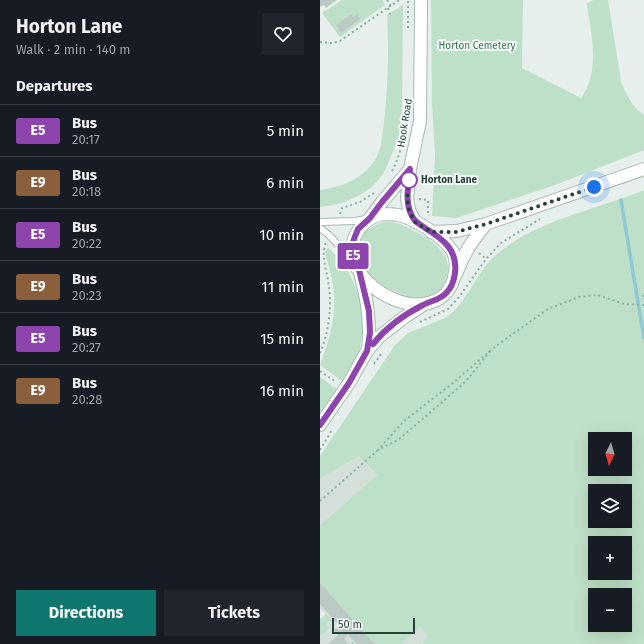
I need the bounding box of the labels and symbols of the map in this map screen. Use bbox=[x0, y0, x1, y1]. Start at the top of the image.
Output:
park label: Horton Cemetery bbox=[439, 40, 516, 52]
street label: Hook Road bbox=[395, 98, 415, 148]
marker: Horton Lane bbox=[400, 171, 418, 189]
place label: Horton Lane bbox=[421, 174, 477, 186]
your location bbox=[584, 177, 604, 197]
line badge: E5 bbox=[335, 243, 371, 269]
north arrow bbox=[588, 432, 632, 476]
scale bar bbox=[332, 616, 415, 635]

